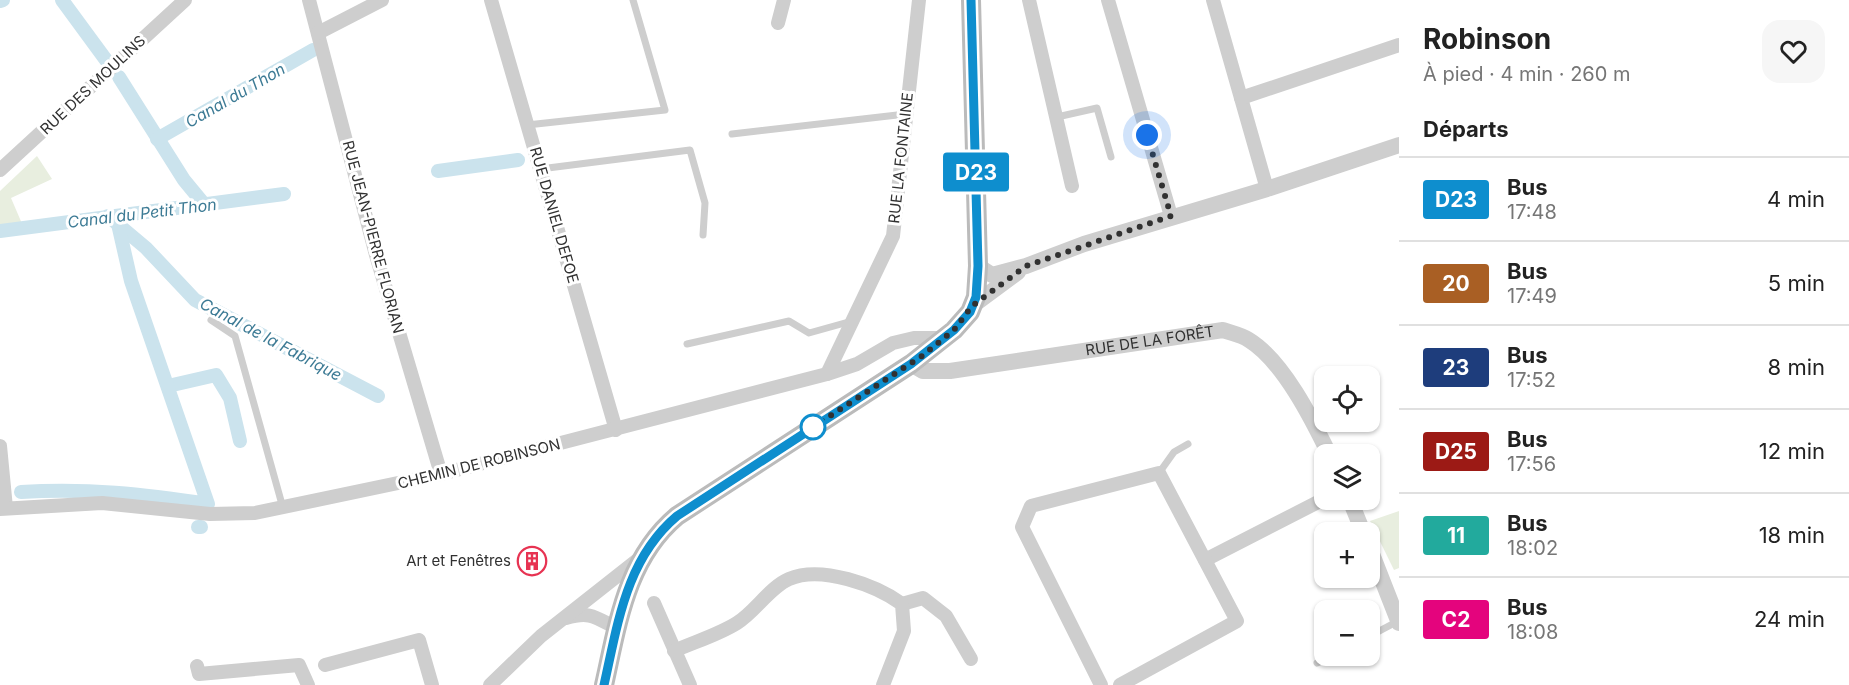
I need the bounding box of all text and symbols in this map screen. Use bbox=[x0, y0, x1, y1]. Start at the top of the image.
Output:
button: heart bbox=[1762, 20, 1825, 83]
text: Robinson bbox=[1423, 22, 1551, 56]
street label: RUE DES MOULINS bbox=[36, 31, 149, 138]
water label: Canal du Thon bbox=[182, 58, 288, 132]
text: À pied · 4 min · 260 m bbox=[1423, 62, 1631, 86]
street label: RUE LA FONTAINE bbox=[884, 91, 917, 225]
text: Départs bbox=[1423, 116, 1508, 142]
your location bbox=[1132, 120, 1162, 150]
street label: RUE JEAN-PIERRE FLORIAN bbox=[339, 138, 408, 335]
street label: RUE DANIEL DEFOE bbox=[526, 144, 583, 285]
line badge: D23 bbox=[942, 152, 1010, 192]
text: D23 bbox=[955, 160, 997, 185]
text: Bus bbox=[1507, 174, 1548, 200]
text: 4 min bbox=[1767, 186, 1825, 212]
text: D23 bbox=[1435, 187, 1477, 212]
water label: Canal du Petit Thon bbox=[66, 194, 218, 232]
text: 17:48 bbox=[1507, 200, 1557, 224]
text: Bus bbox=[1507, 258, 1548, 284]
text: 5 min bbox=[1768, 270, 1825, 296]
text: 20 bbox=[1442, 271, 1470, 296]
text: 17:49 bbox=[1507, 284, 1557, 308]
water label: Canal de la Fabrique bbox=[197, 293, 345, 385]
street label: RUE DE LA FORÊT bbox=[1084, 321, 1215, 360]
text: Bus bbox=[1507, 342, 1548, 368]
text: 8 min bbox=[1768, 354, 1825, 380]
text: 23 bbox=[1443, 355, 1469, 380]
map controls bbox=[1314, 366, 1380, 666]
button: locate bbox=[1314, 366, 1380, 432]
text: 17:52 bbox=[1507, 368, 1556, 392]
unlabelled marker bbox=[800, 414, 826, 440]
text: Bus bbox=[1507, 426, 1548, 452]
street label: CHEMIN DE ROBINSON bbox=[396, 434, 562, 493]
text: 12 min bbox=[1759, 438, 1825, 464]
text: D25 bbox=[1435, 439, 1477, 464]
button: layers bbox=[1314, 444, 1380, 510]
text: 17:56 bbox=[1507, 452, 1556, 476]
text: Bus bbox=[1507, 510, 1548, 536]
button: + bbox=[1314, 522, 1380, 588]
text: 18 min bbox=[1759, 522, 1825, 548]
text: 11 bbox=[1447, 523, 1465, 548]
text: 18:02 bbox=[1507, 536, 1558, 560]
building icon: Art et Fenêtres bbox=[516, 545, 548, 577]
place label: Art et Fenêtres bbox=[406, 551, 511, 570]
text: Bus bbox=[1507, 594, 1548, 620]
button: − bbox=[1314, 600, 1380, 666]
text: 24 min bbox=[1754, 606, 1825, 632]
text: C2 bbox=[1442, 607, 1470, 632]
text: 18:08 bbox=[1507, 620, 1558, 644]

